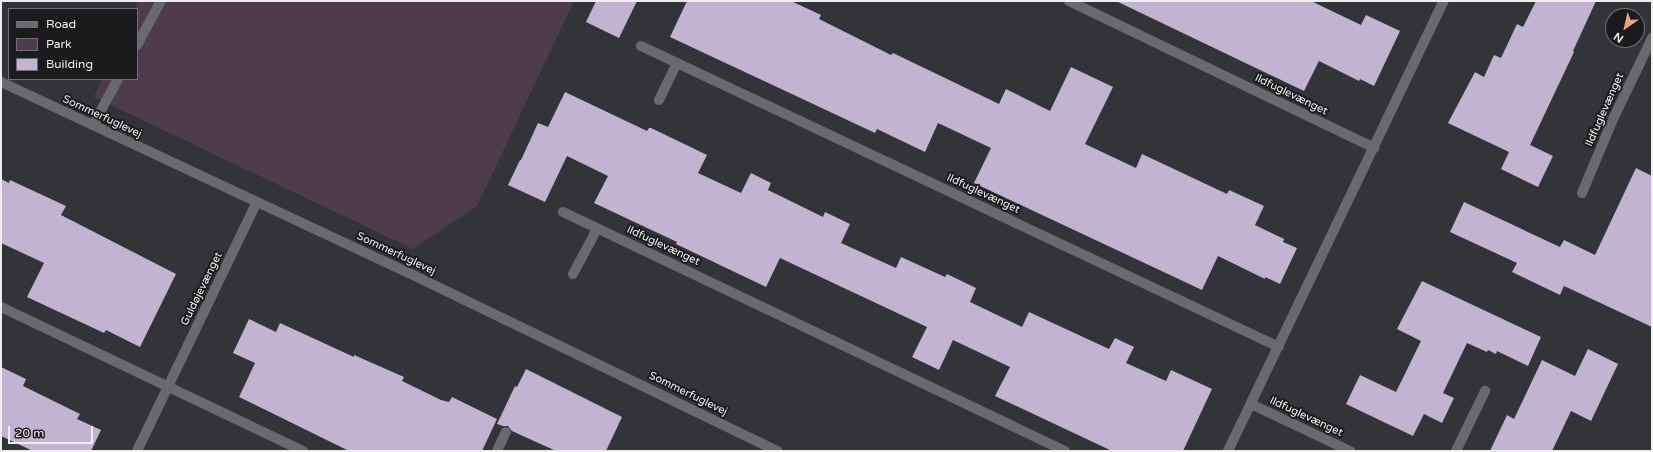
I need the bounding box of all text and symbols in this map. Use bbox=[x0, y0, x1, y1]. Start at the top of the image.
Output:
legend bbox=[8, 8, 138, 80]
north arrow bbox=[1605, 8, 1645, 48]
text: Road bbox=[46, 17, 76, 31]
text: N bbox=[1611, 30, 1626, 45]
text: Park bbox=[46, 37, 72, 51]
text: Building bbox=[46, 57, 93, 71]
street label: Ildfuglevænget bbox=[1583, 71, 1627, 149]
street label: Ildfuglevænget bbox=[1252, 72, 1330, 118]
street label: Sommerfuglevej bbox=[60, 93, 144, 141]
street label: Ildfuglevænget bbox=[944, 171, 1022, 217]
street label: Ildfuglevænget bbox=[624, 223, 702, 269]
street label: Sommerfuglevej bbox=[354, 230, 438, 278]
street label: Guldøjevænget bbox=[178, 250, 226, 328]
street label: Sommerfuglevej bbox=[647, 369, 729, 419]
street label: Ildfuglevænget bbox=[1267, 394, 1345, 440]
scale bar bbox=[10, 418, 95, 444]
text: 20 m bbox=[15, 426, 44, 440]

